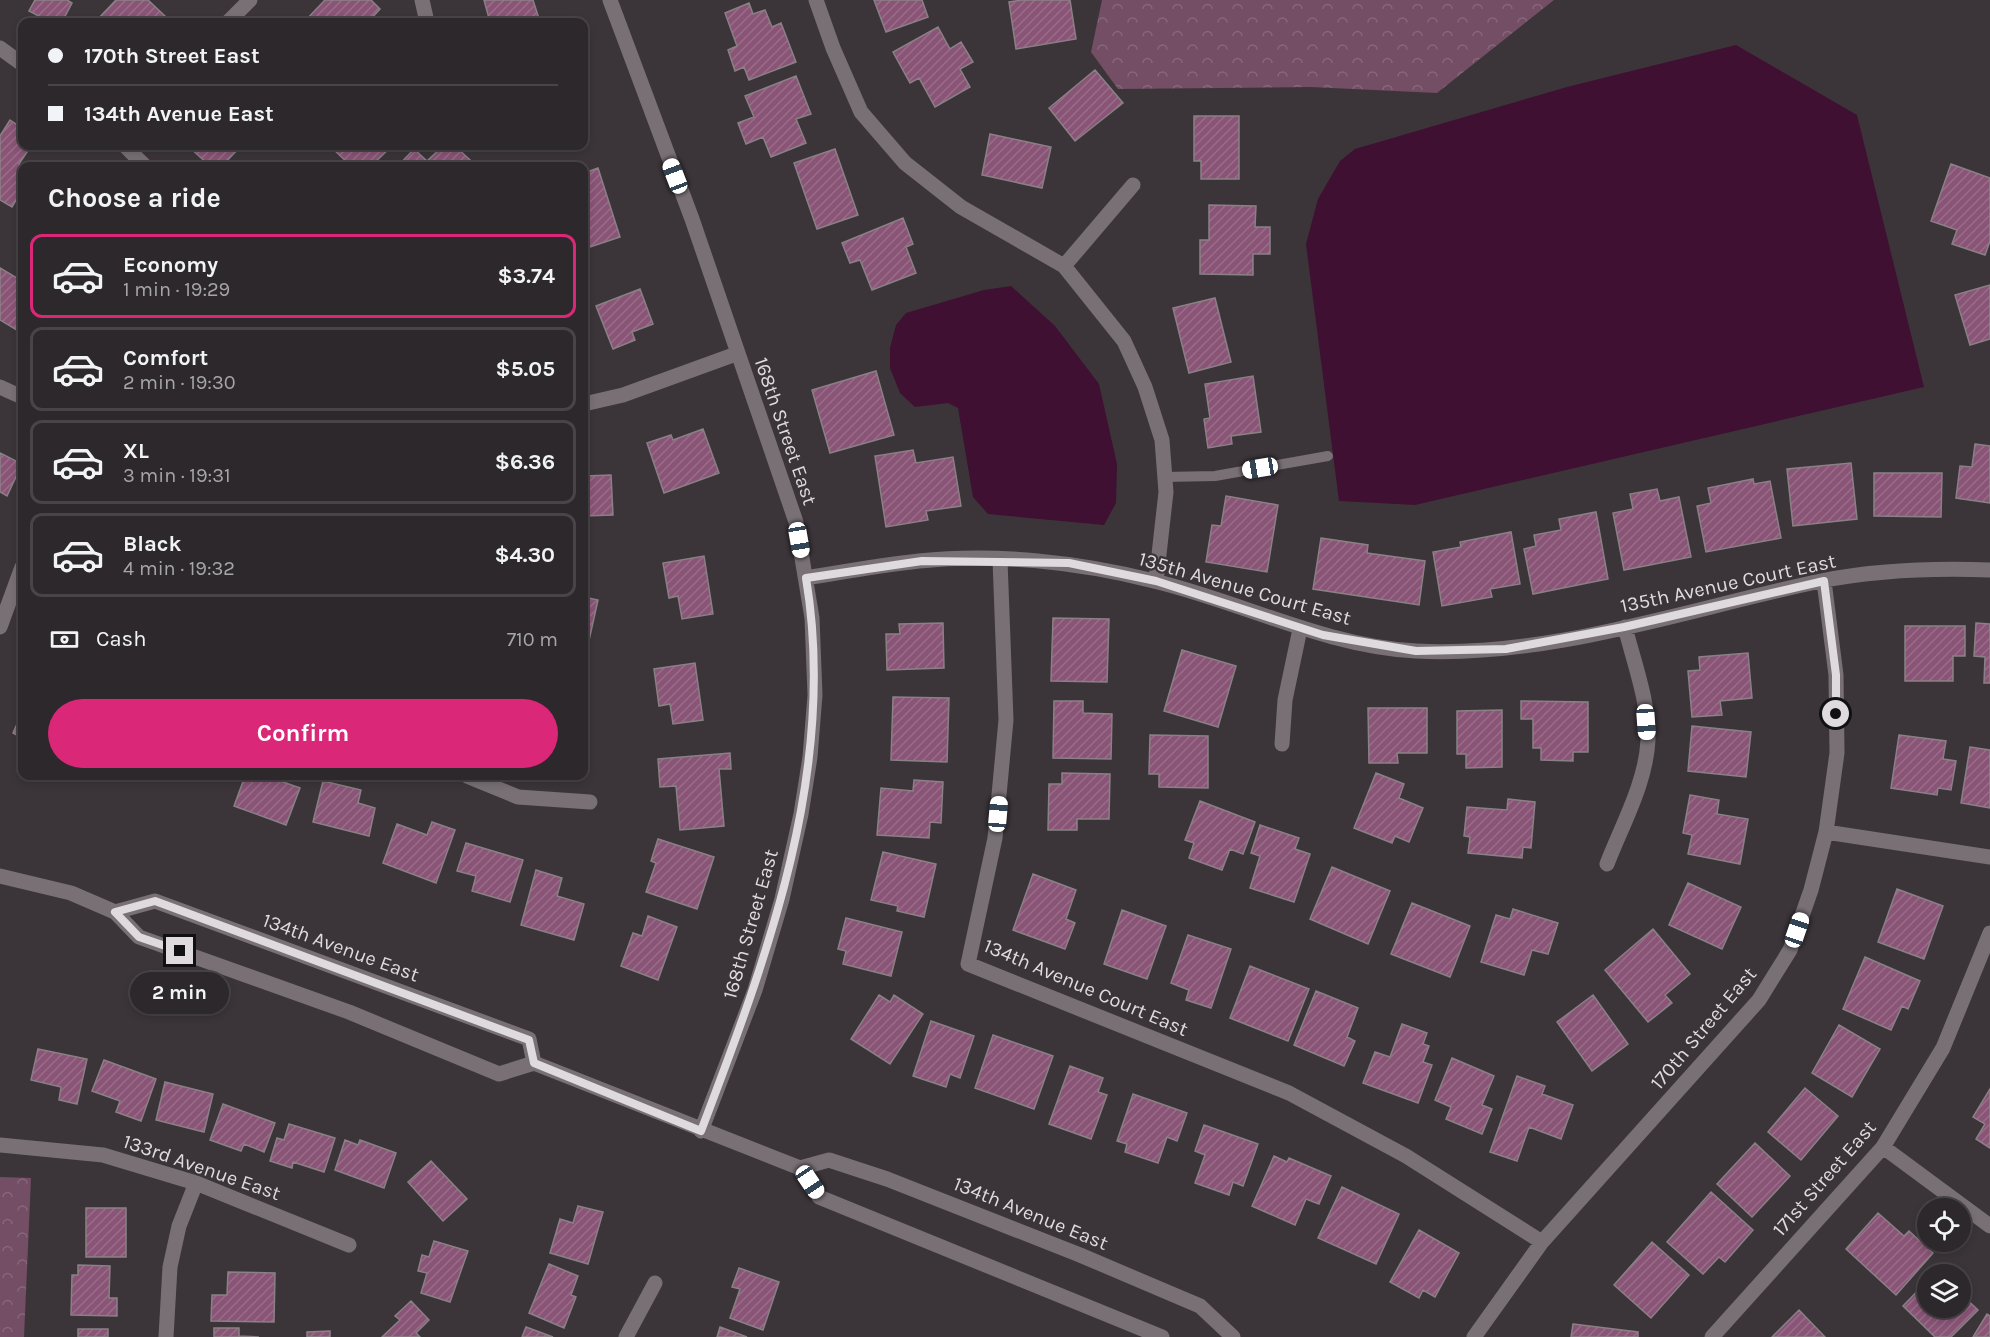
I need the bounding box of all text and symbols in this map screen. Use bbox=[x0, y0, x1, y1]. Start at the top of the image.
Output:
text: 170th Street East bbox=[84, 43, 260, 69]
text: 134th Avenue East bbox=[84, 101, 274, 127]
car bbox=[660, 156, 690, 196]
text: Choose a ride bbox=[48, 182, 221, 214]
icon: car bbox=[51, 249, 105, 303]
text: Economy bbox=[123, 252, 218, 278]
text: $3.74 bbox=[497, 263, 555, 289]
text: 1 min · 19:29 bbox=[123, 278, 230, 301]
icon: car bbox=[51, 342, 105, 396]
text: Comfort bbox=[123, 345, 208, 371]
street label: 168th Street East bbox=[749, 354, 822, 508]
text: $5.05 bbox=[496, 356, 555, 382]
text: 2 min · 19:30 bbox=[123, 371, 236, 394]
icon: car bbox=[51, 435, 105, 489]
text: XL bbox=[123, 438, 149, 464]
text: $6.36 bbox=[495, 449, 555, 475]
car bbox=[1241, 456, 1279, 480]
text: 3 min · 19:31 bbox=[123, 464, 231, 487]
car bbox=[787, 521, 811, 559]
icon: car bbox=[51, 528, 105, 582]
text: Black bbox=[123, 531, 182, 557]
text: $4.30 bbox=[494, 542, 555, 568]
street label: 135th Avenue Court East bbox=[1136, 547, 1354, 630]
street label: 135th Avenue Court East bbox=[1618, 549, 1838, 618]
text: 4 min · 19:32 bbox=[123, 557, 235, 580]
icon: cash bbox=[48, 623, 81, 656]
text: Cash bbox=[96, 626, 146, 652]
text: 710 m bbox=[507, 628, 558, 651]
button: Confirm bbox=[48, 699, 558, 768]
route start bbox=[1822, 700, 1849, 727]
car bbox=[1636, 703, 1656, 741]
car bbox=[987, 795, 1009, 833]
street label: 168th Street East bbox=[718, 846, 783, 1002]
street label: 134th Avenue East bbox=[259, 908, 423, 987]
car bbox=[1783, 910, 1811, 950]
street label: 134th Avenue Court East bbox=[980, 934, 1192, 1041]
route end bbox=[166, 937, 193, 964]
street label: 170th Street East bbox=[1646, 962, 1761, 1094]
callout: 2 min bbox=[130, 972, 230, 1014]
text: 2 min bbox=[152, 981, 207, 1004]
street label: 171st Street East bbox=[1768, 1116, 1881, 1241]
street label: 133rd Avenue East bbox=[120, 1130, 284, 1205]
car bbox=[792, 1162, 828, 1202]
street label: 134th Avenue East bbox=[950, 1172, 1112, 1255]
map controls bbox=[1917, 1198, 1971, 1318]
button: locate bbox=[1917, 1198, 1971, 1252]
button: layers bbox=[1917, 1264, 1971, 1318]

